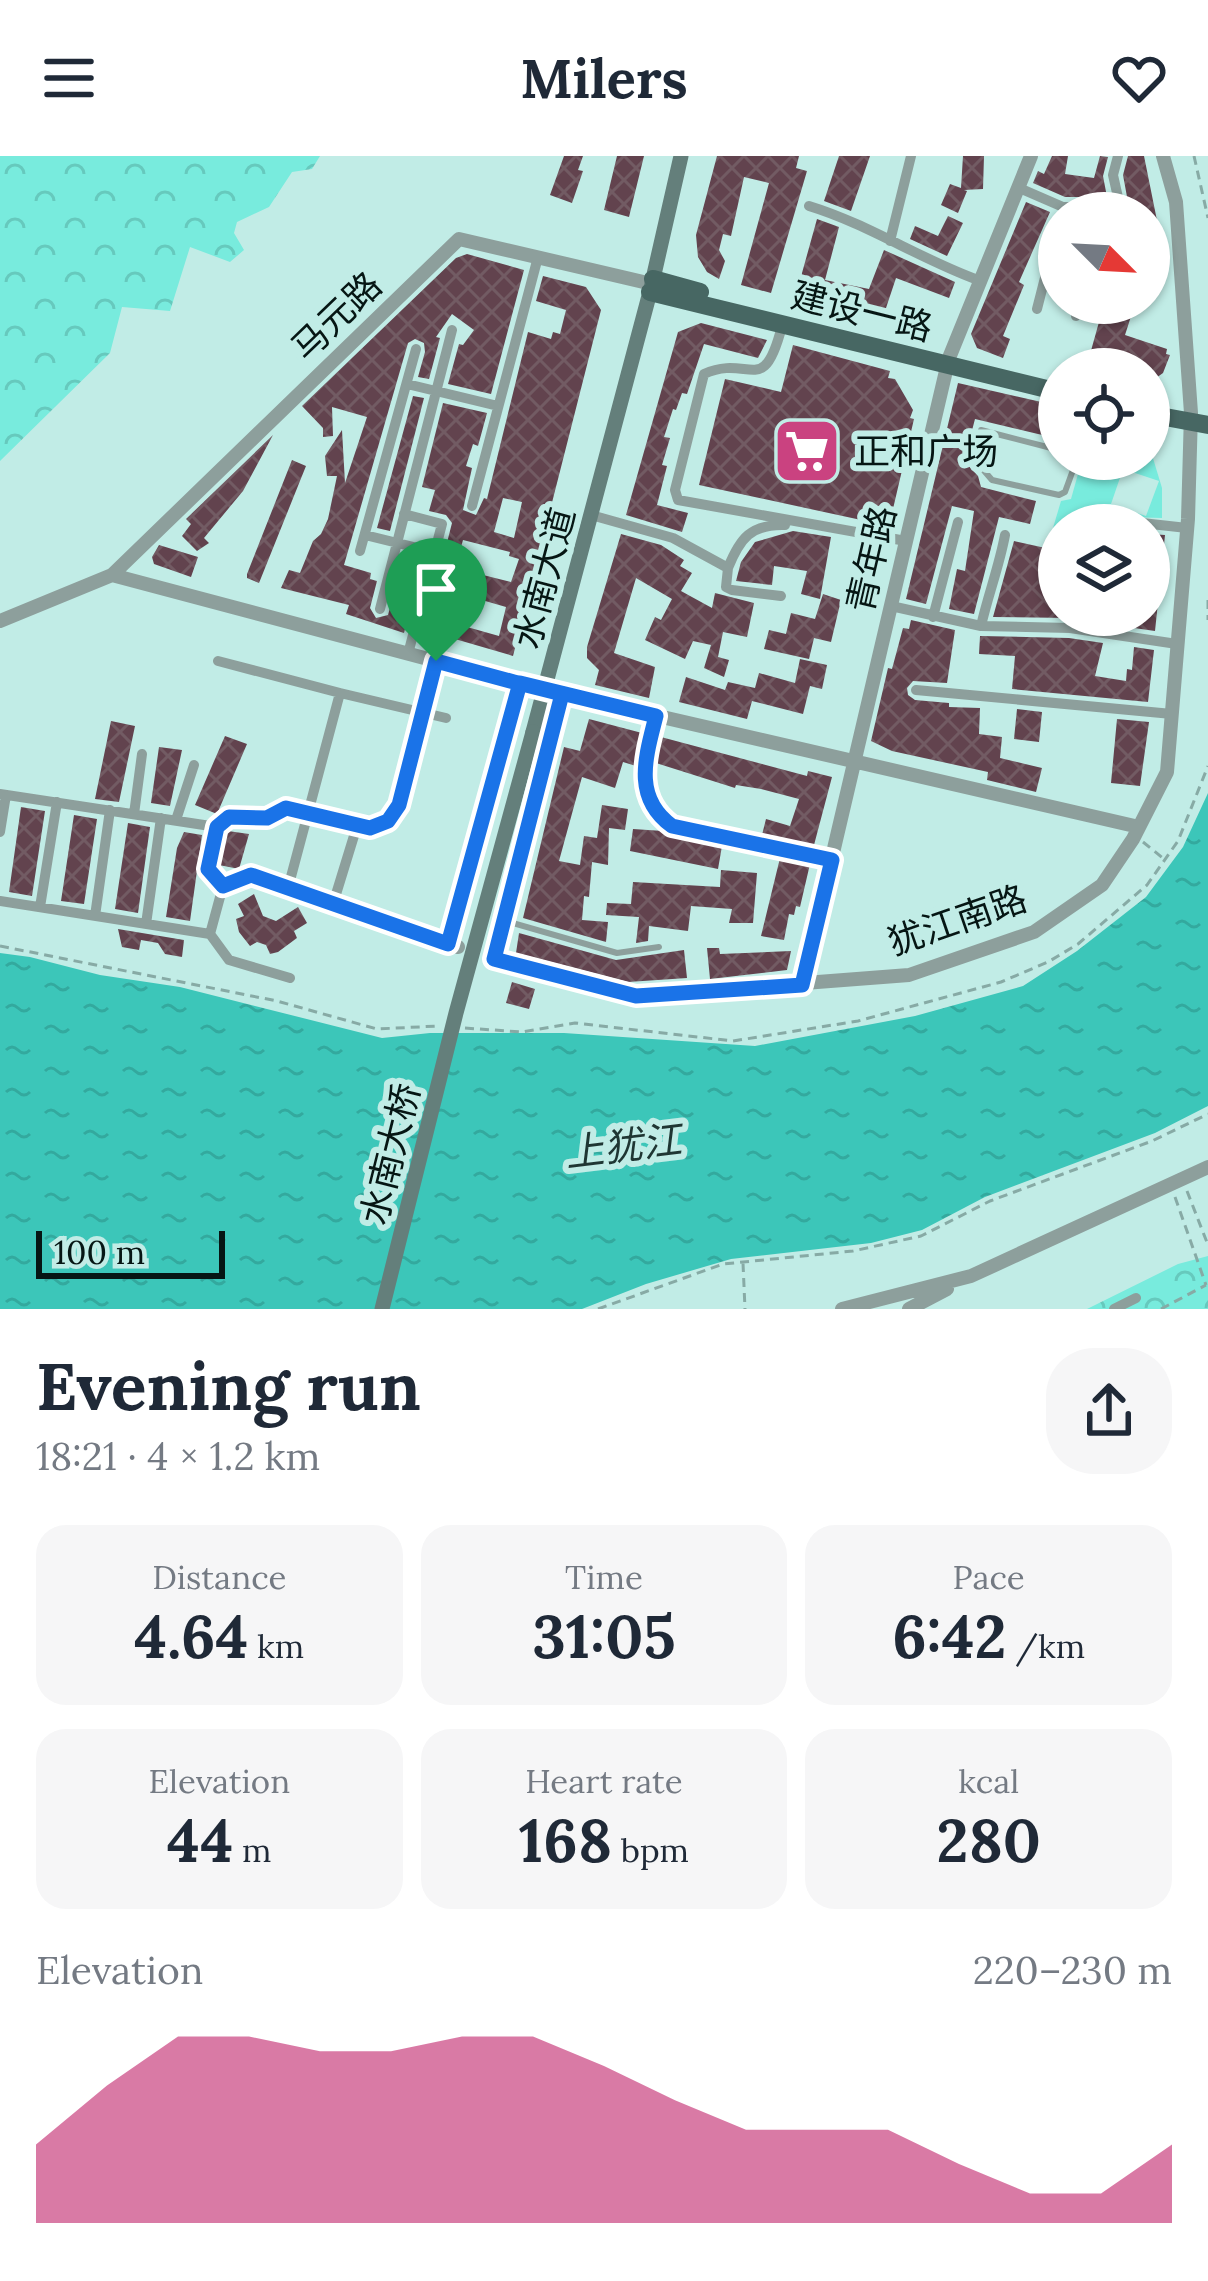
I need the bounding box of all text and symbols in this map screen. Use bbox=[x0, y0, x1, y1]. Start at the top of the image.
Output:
text: Milers bbox=[520, 44, 688, 113]
icon: menu bbox=[36, 45, 102, 111]
icon: heart bbox=[1106, 45, 1172, 111]
north arrow bbox=[1038, 192, 1170, 324]
map controls bbox=[1038, 192, 1170, 636]
street label: 马元路 bbox=[281, 262, 391, 370]
street label: 建设一路 bbox=[787, 271, 937, 351]
button: locate bbox=[1038, 348, 1170, 480]
supermarket icon: 正和广场 bbox=[772, 416, 842, 486]
place label: 正和广场 bbox=[854, 428, 998, 474]
street label: 青年路 bbox=[836, 501, 906, 617]
street label: 水南大道 bbox=[503, 502, 585, 654]
button: layers bbox=[1038, 504, 1170, 636]
pin bbox=[385, 538, 487, 661]
icon: arrive bbox=[403, 556, 469, 622]
street label: 犹江南路 bbox=[881, 875, 1033, 965]
street label: 水南大桥 bbox=[350, 1079, 430, 1229]
water label: 上犹江 bbox=[562, 1114, 688, 1178]
scale bar bbox=[36, 1225, 225, 1278]
text: 100 m bbox=[54, 1231, 145, 1273]
text: Evening run bbox=[36, 1344, 421, 1428]
button: share bbox=[1046, 1348, 1172, 1474]
text: 18:21 · 4 × 1.2 km bbox=[36, 1431, 320, 1481]
text: Distance bbox=[152, 1556, 286, 1598]
text: Time bbox=[565, 1556, 643, 1598]
text: Pace bbox=[953, 1556, 1025, 1598]
text: 4.64 bbox=[134, 1598, 248, 1674]
text: 31:05 bbox=[532, 1598, 676, 1674]
text: 6:42 bbox=[892, 1598, 1006, 1674]
text: km bbox=[248, 1625, 304, 1667]
text: /km bbox=[1006, 1625, 1085, 1667]
text: Elevation bbox=[148, 1760, 290, 1802]
text: Heart rate bbox=[525, 1760, 683, 1802]
text: kcal bbox=[958, 1760, 1019, 1802]
text: 44 bbox=[167, 1802, 233, 1878]
text: 168 bbox=[519, 1802, 612, 1878]
text: 280 bbox=[936, 1802, 1041, 1878]
text: m bbox=[233, 1829, 272, 1871]
text: bpm bbox=[612, 1829, 689, 1871]
text: Elevation bbox=[36, 1945, 204, 1995]
text: 220–230 m bbox=[973, 1945, 1172, 1995]

